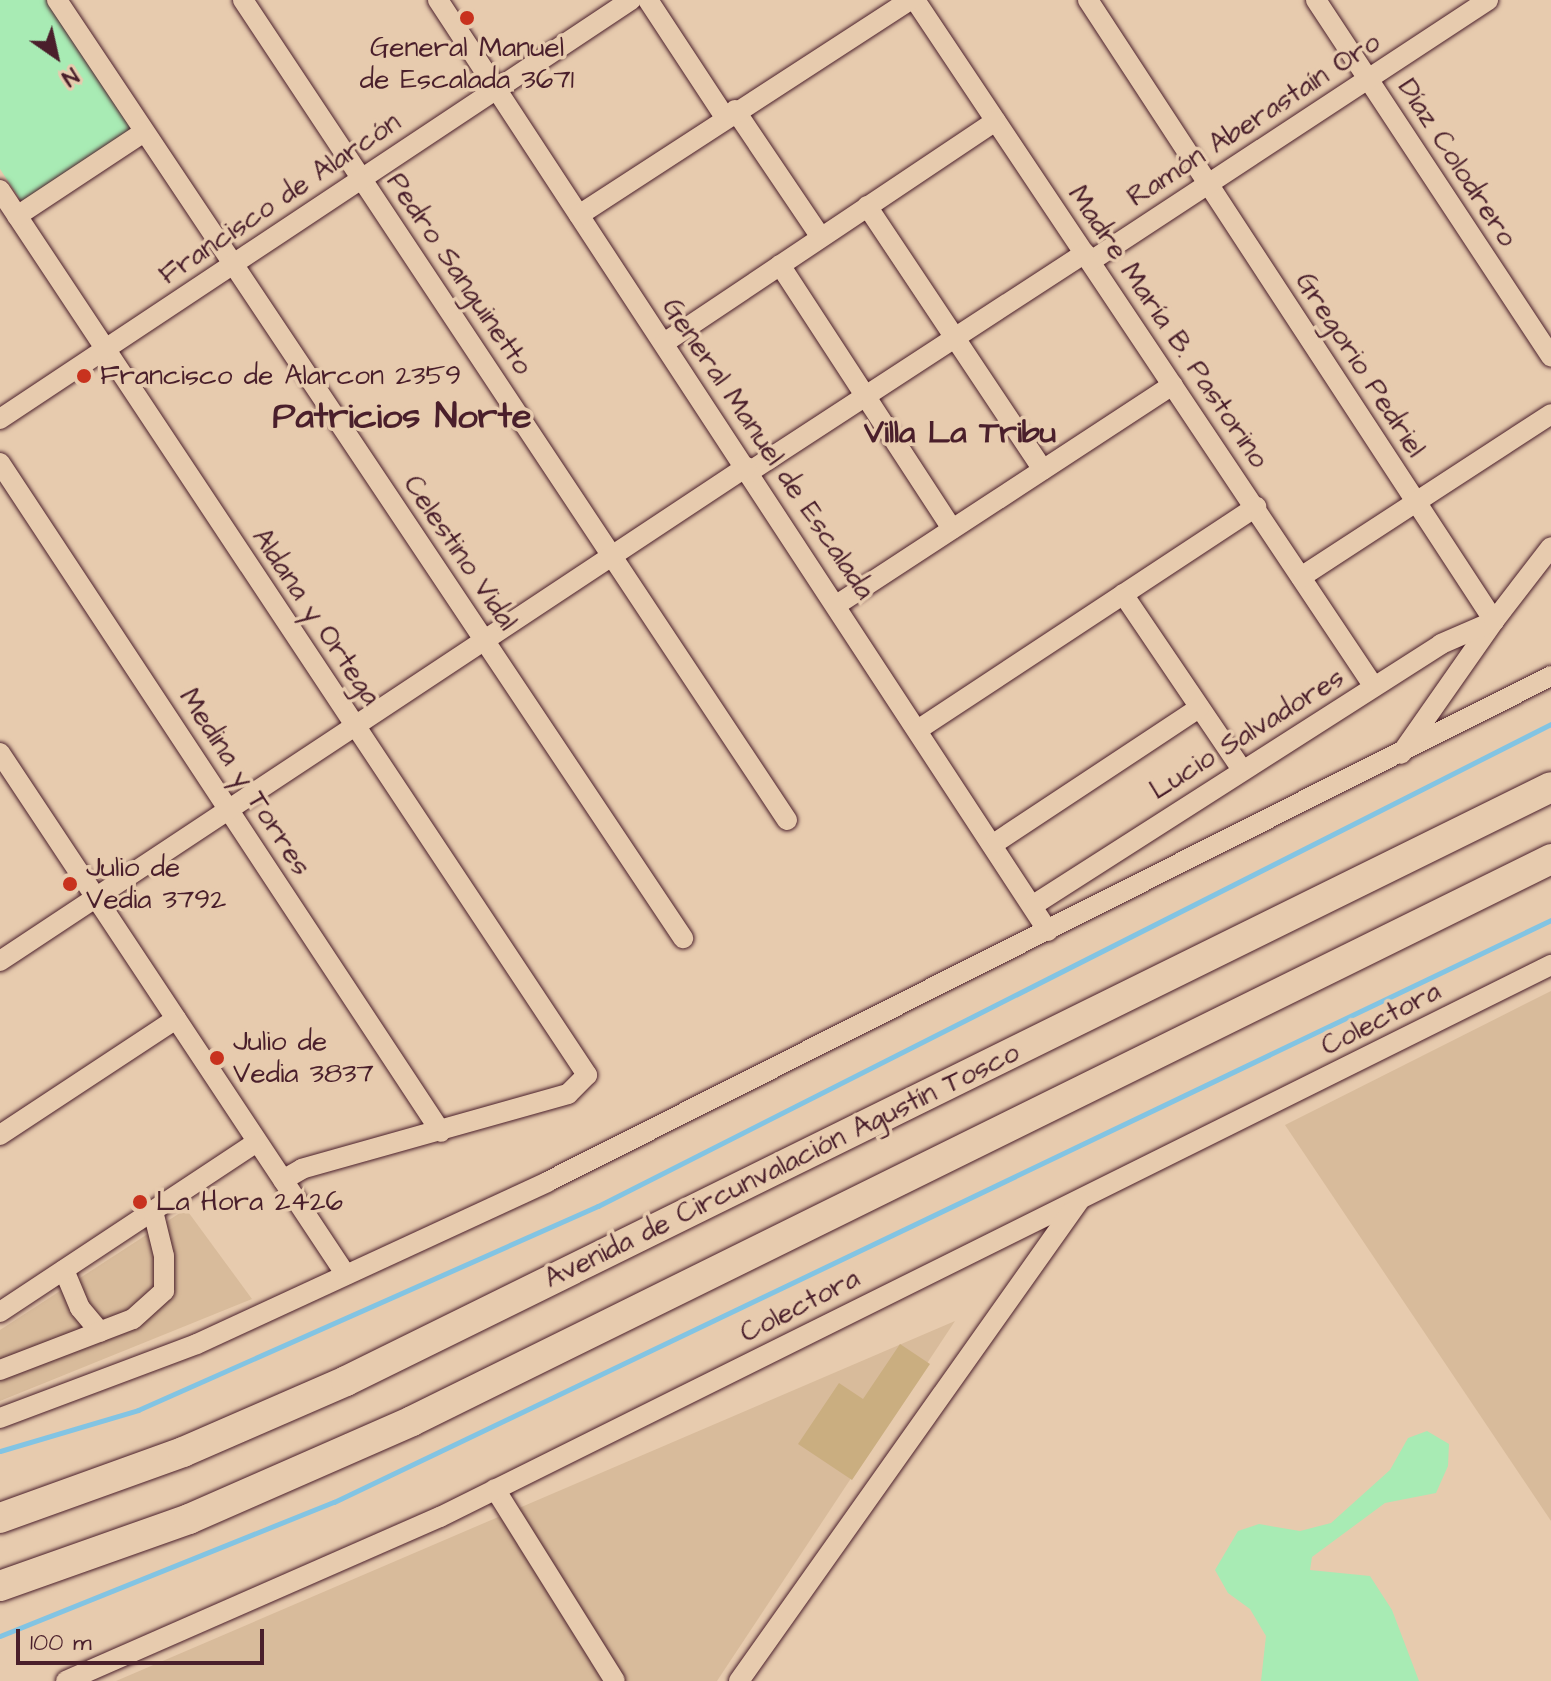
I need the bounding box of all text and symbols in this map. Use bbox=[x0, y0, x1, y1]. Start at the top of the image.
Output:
marker: General Manuel de Escalada 3671 bbox=[458, 9, 476, 27]
north arrow bbox=[16, 16, 96, 96]
street label: Ramón Aberastaín Oro bbox=[1121, 26, 1387, 214]
place label: General Manuel de Escalada 3671 bbox=[360, 31, 574, 97]
text: N bbox=[55, 60, 84, 93]
street label: Díaz Colodrero bbox=[1390, 73, 1524, 253]
street label: Francisco de Alarcón bbox=[153, 106, 407, 292]
street label: Pedro Sanguinetto bbox=[379, 167, 539, 381]
street label: Madre María B. Pastorino bbox=[1061, 179, 1275, 475]
street label: Gregorio Pedriel bbox=[1288, 266, 1432, 464]
street label: General Manuel de Escalada bbox=[655, 292, 881, 606]
place label: Francisco de Alarcon 2359 bbox=[100, 359, 461, 393]
marker: Francisco de Alarcon 2359 bbox=[75, 367, 93, 385]
district label: Patricios Norte bbox=[273, 395, 531, 439]
district label: Villa La Tribu bbox=[864, 414, 1056, 452]
street label: Celestino Vidal bbox=[396, 469, 524, 637]
street label: Aldana y Ortega bbox=[244, 522, 388, 712]
street label: Lucio Salvadores bbox=[1144, 661, 1350, 807]
street label: Medina y Torres bbox=[172, 682, 318, 882]
place label: Julio de Vedia 3792 bbox=[86, 851, 226, 917]
marker: Julio de Vedia 3792 bbox=[61, 875, 79, 893]
street label: Colectora bbox=[1316, 975, 1446, 1063]
place label: Julio de Vedia 3837 bbox=[233, 1025, 374, 1091]
street label: Avenida de Circunvalación Agustín Tosco bbox=[539, 1036, 1025, 1296]
marker: Julio de Vedia 3837 bbox=[208, 1049, 226, 1067]
place label: La Hora 2426 bbox=[156, 1185, 343, 1219]
marker: La Hora 2426 bbox=[131, 1193, 149, 1211]
street label: Colectora bbox=[735, 1262, 865, 1350]
scale bar bbox=[20, 1613, 268, 1663]
text: 100 m bbox=[30, 1626, 92, 1660]

